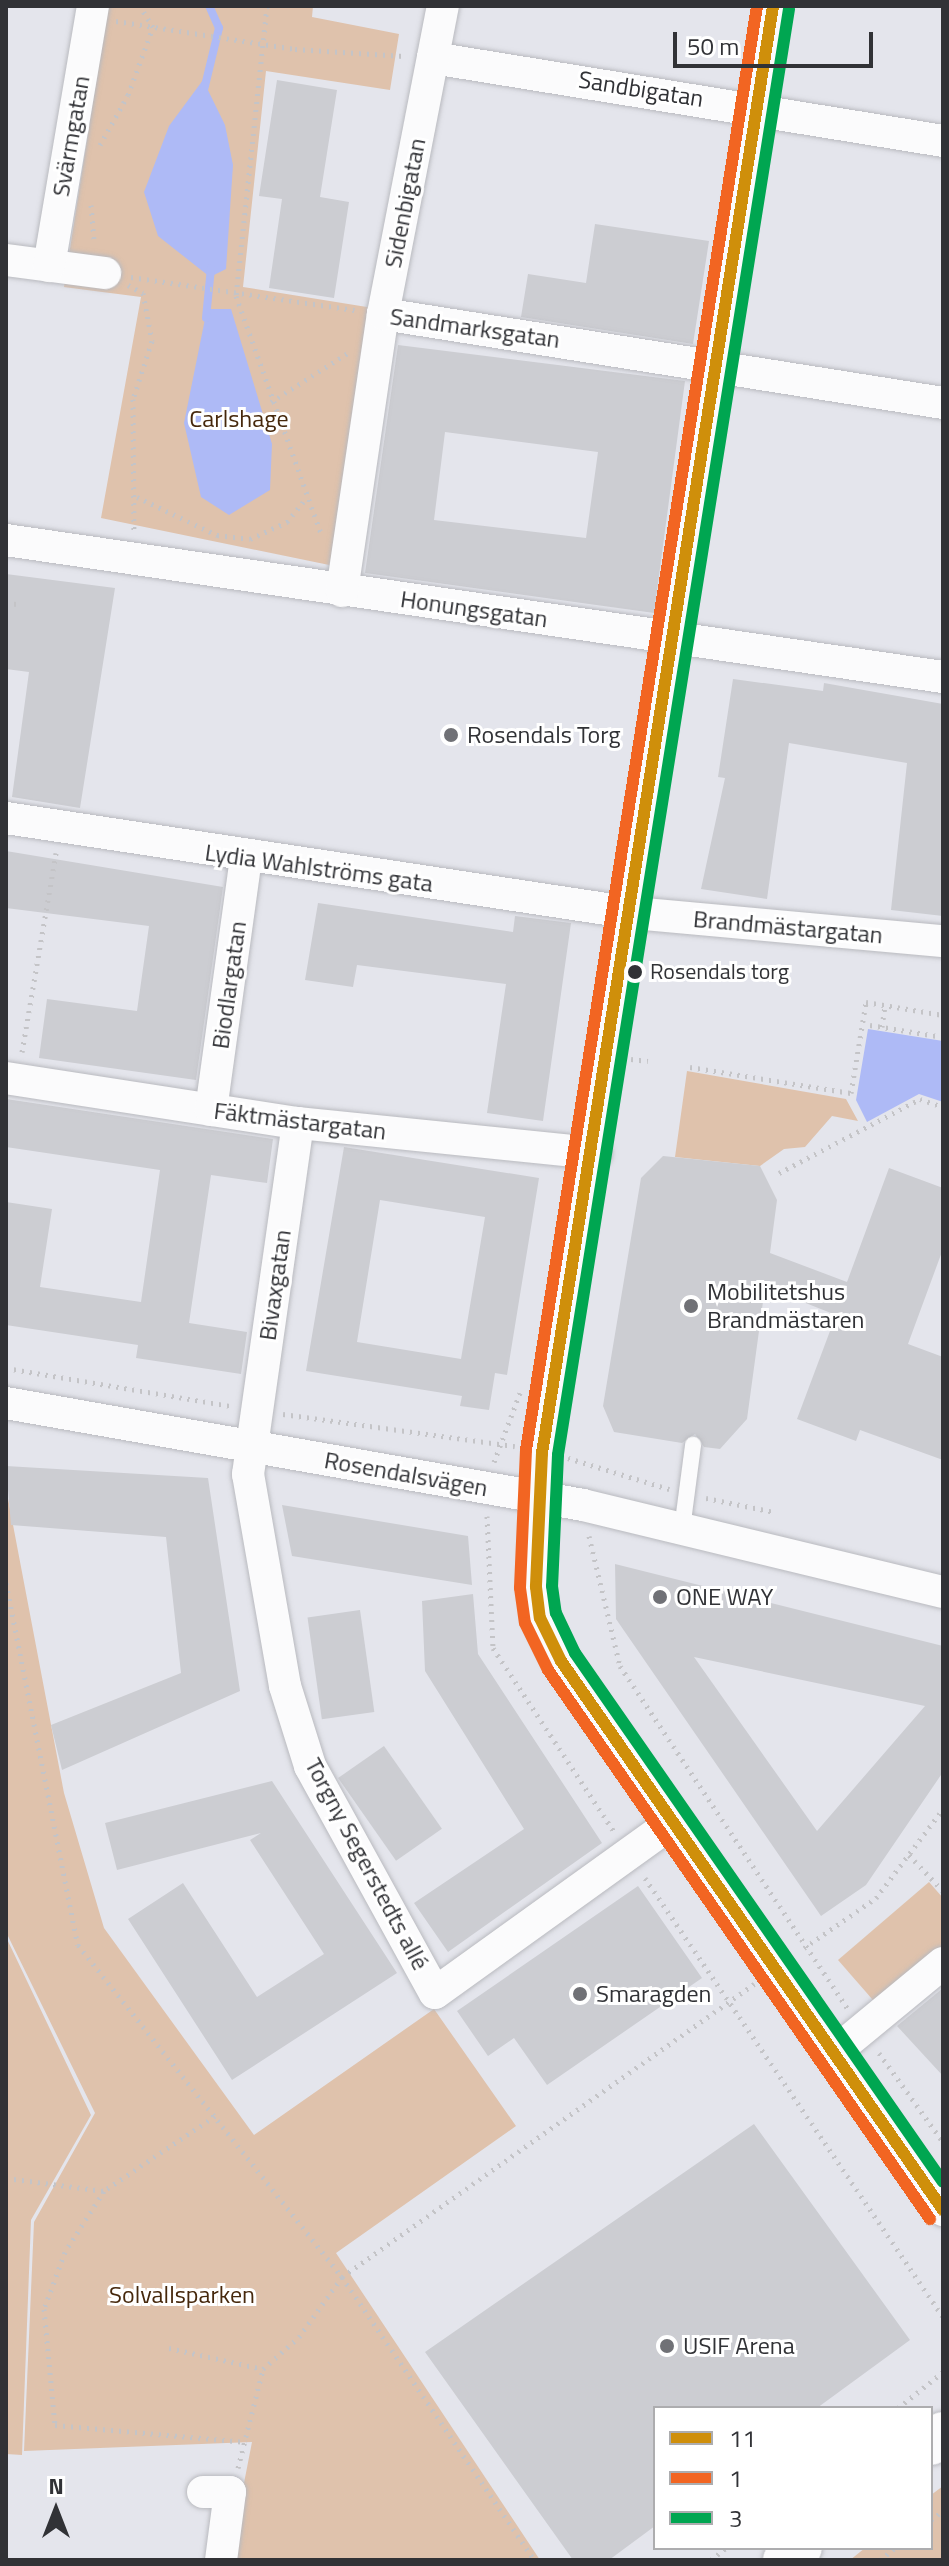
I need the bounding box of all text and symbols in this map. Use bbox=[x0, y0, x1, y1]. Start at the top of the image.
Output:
scale bar bbox=[677, 16, 877, 66]
text: 50 m bbox=[687, 28, 739, 64]
street label: Sandbigatan bbox=[576, 65, 706, 113]
street label: Svärmgatan bbox=[46, 73, 96, 199]
street label: Sidenbigatan bbox=[378, 136, 432, 270]
street label: Sandmarksgatan bbox=[388, 302, 562, 354]
park label: Carlshage bbox=[189, 405, 289, 433]
street label: Honungsgatan bbox=[399, 584, 549, 634]
place label: Rosendals Torg bbox=[467, 721, 621, 749]
marker: Rosendals Torg bbox=[442, 726, 460, 744]
street label: Lydia Wahlströms gata bbox=[203, 838, 435, 898]
street label: Brandmästargatan bbox=[692, 904, 884, 950]
street label: Biodlargatan bbox=[206, 919, 252, 1051]
place label: Rosendals torg bbox=[650, 959, 789, 985]
marker: Rosendals torg bbox=[627, 964, 643, 980]
street label: Fäktmästargatan bbox=[212, 1096, 388, 1146]
street label: Bivaxgatan bbox=[253, 1228, 297, 1342]
place label: Mobilitetshus Brandmästaren bbox=[707, 1278, 864, 1334]
marker: Mobilitetshus Brandmästaren bbox=[682, 1297, 700, 1315]
street label: Rosendalsvägen bbox=[322, 1445, 490, 1503]
place label: ONE WAY bbox=[676, 1583, 773, 1611]
marker: ONE WAY bbox=[651, 1588, 669, 1606]
street label: Torgny Segerstedts allé bbox=[299, 1753, 435, 1975]
place label: Smaragden bbox=[596, 1980, 711, 2008]
marker: Smaragden bbox=[571, 1985, 589, 2003]
park label: Solvallsparken bbox=[109, 2281, 255, 2309]
place label: USIF Arena bbox=[683, 2332, 795, 2360]
marker: USIF Arena bbox=[658, 2337, 676, 2355]
legend bbox=[653, 2406, 933, 2550]
text: 11 bbox=[729, 2420, 756, 2456]
text: 1 bbox=[729, 2460, 742, 2496]
text: N bbox=[48, 2469, 64, 2503]
north arrow bbox=[16, 2470, 96, 2550]
text: 3 bbox=[729, 2500, 742, 2536]

